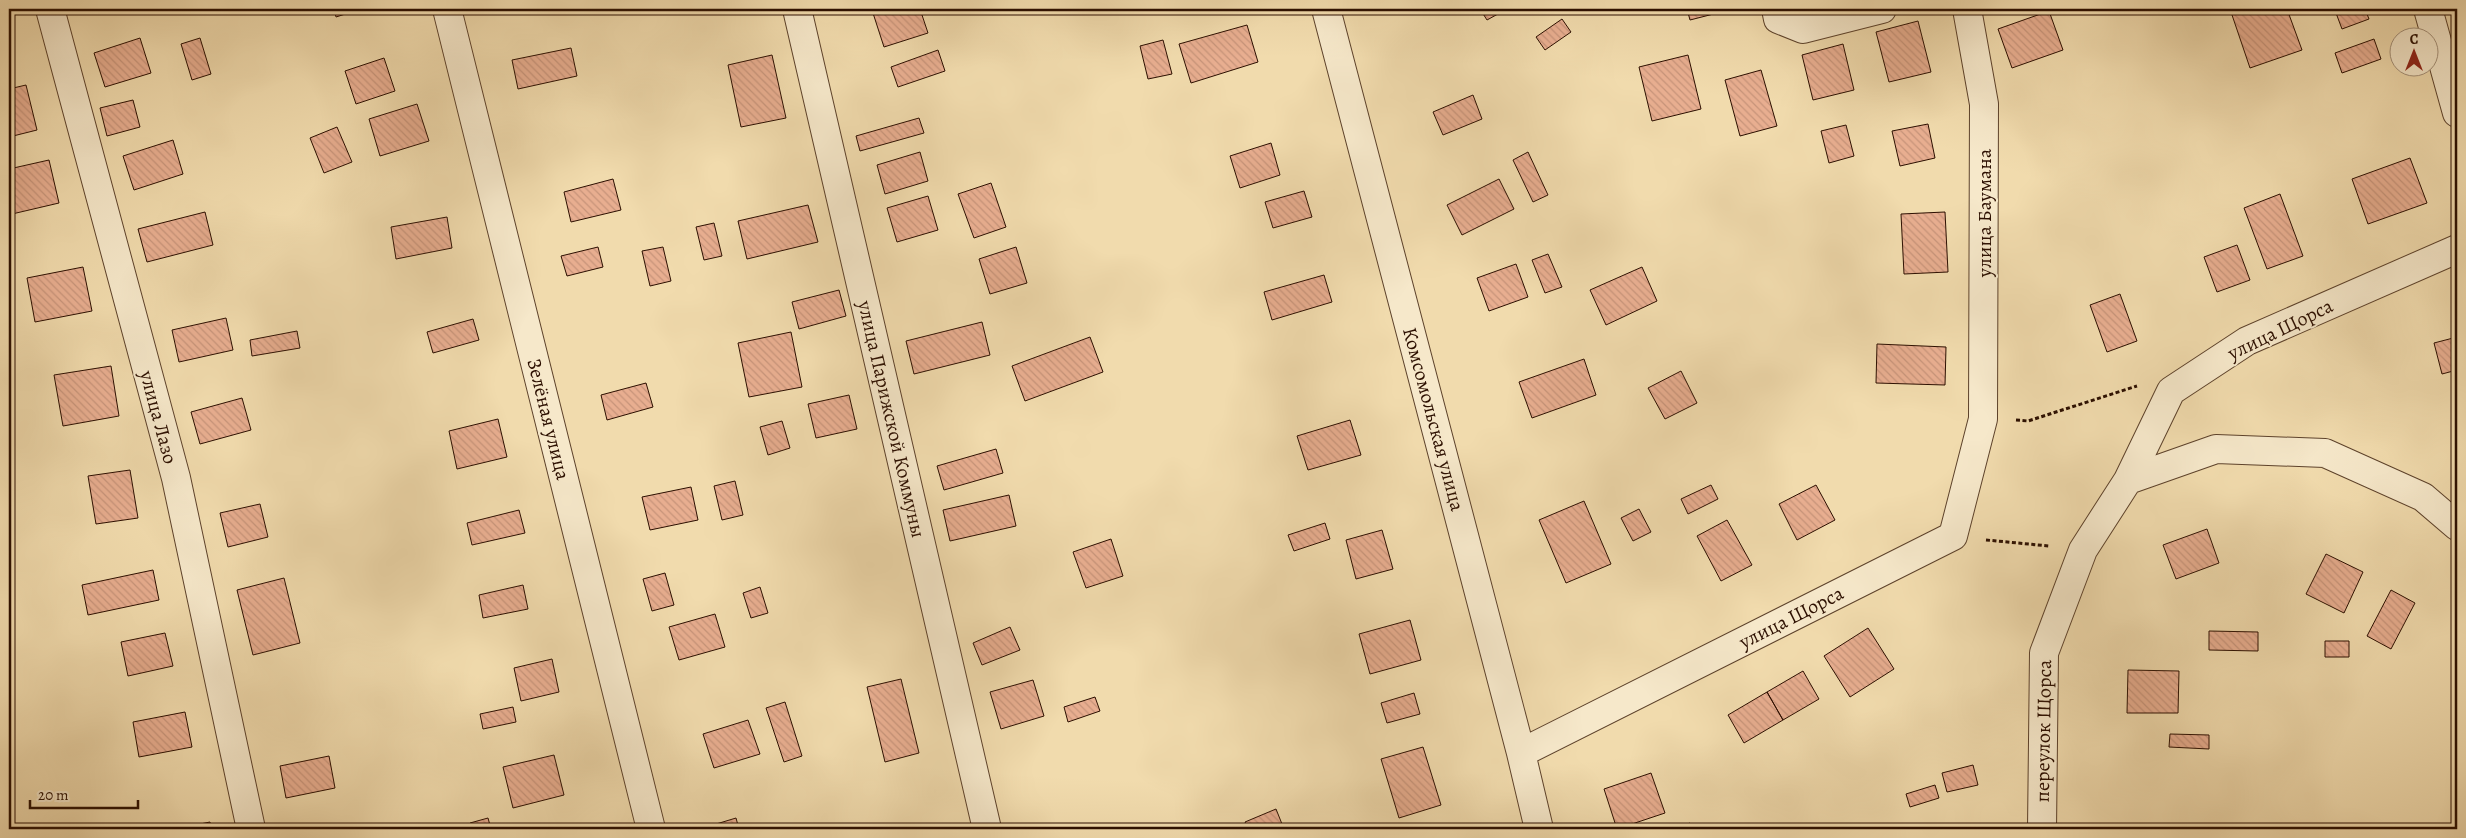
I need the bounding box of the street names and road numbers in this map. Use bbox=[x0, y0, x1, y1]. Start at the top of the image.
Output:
street label: улица Баумана bbox=[1971, 148, 1998, 278]
street label: улица Щорса bbox=[2222, 292, 2338, 367]
street label: улица Парижской Коммуны bbox=[851, 297, 932, 540]
street label: Комсомольская улица bbox=[1396, 324, 1471, 515]
street label: Зелёная улица bbox=[520, 356, 577, 483]
street label: улица Лазо bbox=[133, 367, 184, 467]
street label: улица Щорса bbox=[1733, 579, 1849, 656]
street label: переулок Щорса bbox=[2029, 659, 2058, 803]

